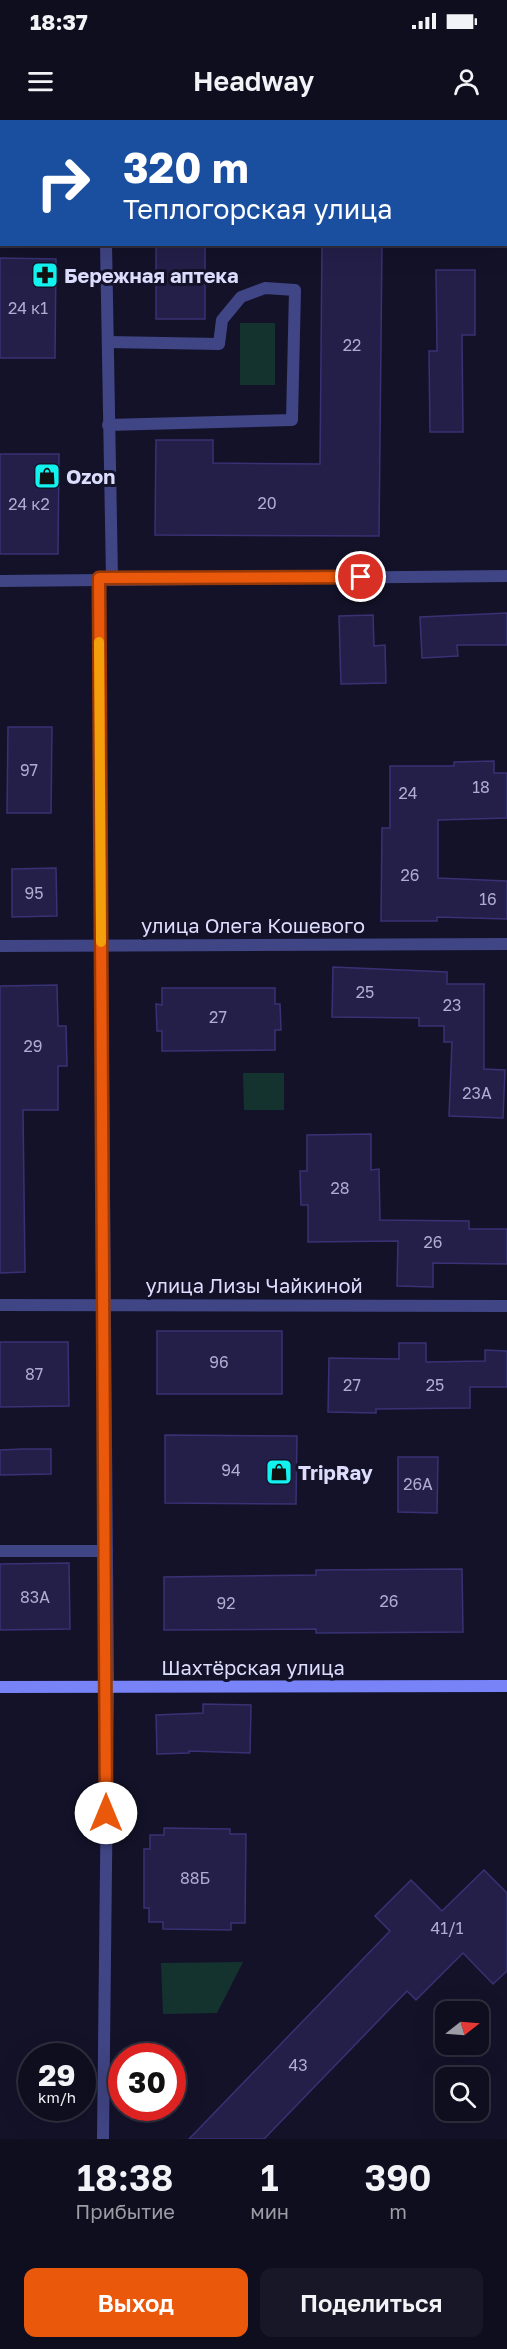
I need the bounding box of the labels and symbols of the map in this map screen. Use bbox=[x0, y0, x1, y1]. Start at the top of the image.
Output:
pharmacy icon: Бережная аптека bbox=[30, 260, 60, 290]
place label: Бережная аптека bbox=[64, 263, 239, 287]
house number: 24 к1 bbox=[8, 298, 48, 318]
house number: 22 bbox=[343, 335, 361, 355]
shop icon: Ozon bbox=[32, 461, 62, 491]
place label: Ozon bbox=[66, 464, 115, 488]
house number: 20 bbox=[257, 493, 277, 513]
house number: 24 к2 bbox=[8, 494, 50, 514]
pin bbox=[335, 551, 386, 602]
house number: 97 bbox=[20, 760, 38, 780]
house number: 18 bbox=[472, 777, 490, 797]
house number: 24 bbox=[398, 783, 418, 803]
house number: 26 bbox=[401, 865, 419, 885]
house number: 95 bbox=[25, 883, 43, 903]
house number: 16 bbox=[479, 889, 497, 909]
street label: улица Олега Кошевого bbox=[141, 913, 365, 937]
house number: 25 bbox=[356, 982, 374, 1002]
house number: 23 bbox=[443, 995, 461, 1015]
house number: 27 bbox=[209, 1007, 227, 1027]
house number: 29 bbox=[24, 1036, 42, 1056]
house number: 23А bbox=[462, 1083, 492, 1103]
house number: 28 bbox=[330, 1178, 350, 1198]
house number: 26 bbox=[424, 1232, 442, 1252]
street label: улица Лизы Чайкиной bbox=[145, 1273, 363, 1297]
house number: 96 bbox=[209, 1352, 229, 1372]
house number: 87 bbox=[25, 1364, 43, 1384]
house number: 27 bbox=[343, 1375, 361, 1395]
house number: 25 bbox=[426, 1375, 444, 1395]
shop icon: TripRay bbox=[264, 1457, 294, 1487]
house number: 94 bbox=[221, 1460, 241, 1480]
place label: TripRay bbox=[298, 1460, 373, 1484]
house number: 26А bbox=[403, 1474, 433, 1494]
house number: 83А bbox=[20, 1587, 50, 1607]
house number: 26 bbox=[380, 1591, 398, 1611]
house number: 92 bbox=[217, 1593, 235, 1613]
street label: Шахтёрская улица bbox=[161, 1655, 345, 1679]
position arrow bbox=[74, 1781, 138, 1845]
house number: 88Б bbox=[180, 1868, 210, 1888]
house number: 41/1 bbox=[431, 1918, 464, 1938]
north arrow bbox=[435, 2001, 489, 2055]
speed limit sign: 30 bbox=[108, 2043, 186, 2121]
house number: 43 bbox=[288, 2055, 308, 2075]

